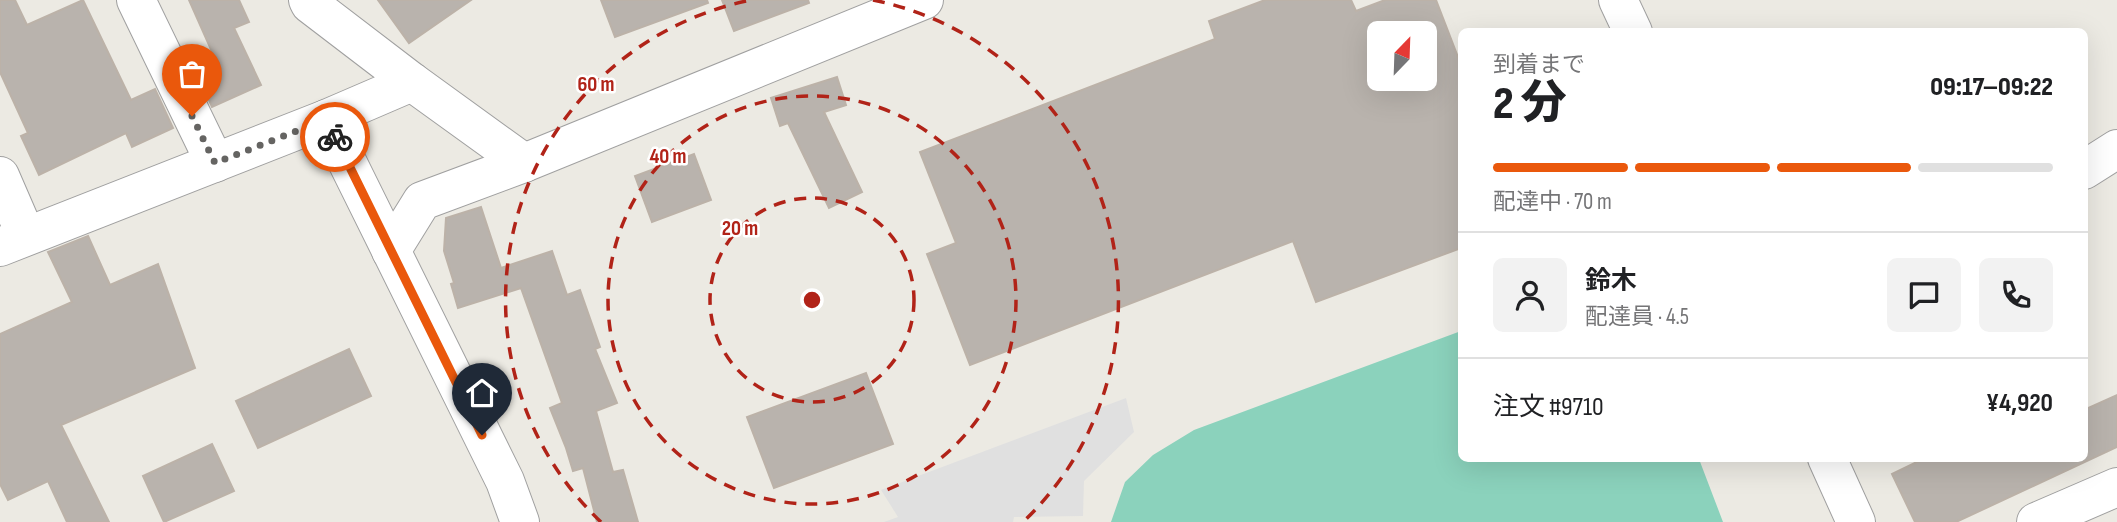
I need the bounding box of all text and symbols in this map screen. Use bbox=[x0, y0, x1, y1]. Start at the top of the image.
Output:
north arrow bbox=[1367, 21, 1437, 91]
map controls bbox=[1367, 21, 1437, 91]
pin bbox=[162, 44, 222, 116]
text: 到着まで bbox=[1493, 51, 1585, 79]
icon: bag bbox=[173, 55, 211, 93]
text: 60 m bbox=[577, 72, 615, 97]
text: 09:17–09:22 bbox=[1930, 72, 2053, 103]
text: 2 分 bbox=[1493, 77, 1567, 132]
courier bbox=[300, 102, 370, 172]
icon: bike bbox=[316, 118, 354, 156]
text: 40 m bbox=[650, 144, 686, 169]
text: 配達中 · 70 m bbox=[1493, 188, 1612, 216]
text: 20 m bbox=[722, 216, 758, 241]
button: person bbox=[1493, 258, 1567, 332]
button: chat bbox=[1887, 258, 1961, 332]
button: phone bbox=[1979, 258, 2053, 332]
text: 鈴木 bbox=[1585, 266, 1637, 297]
centre of rings bbox=[800, 288, 824, 312]
text: 配達員 · 4.5 bbox=[1585, 303, 1689, 331]
pin bbox=[452, 363, 512, 435]
icon: home bbox=[463, 374, 501, 412]
text: ¥4,920 bbox=[1986, 388, 2053, 419]
text: 注文 #9710 bbox=[1493, 392, 1604, 423]

